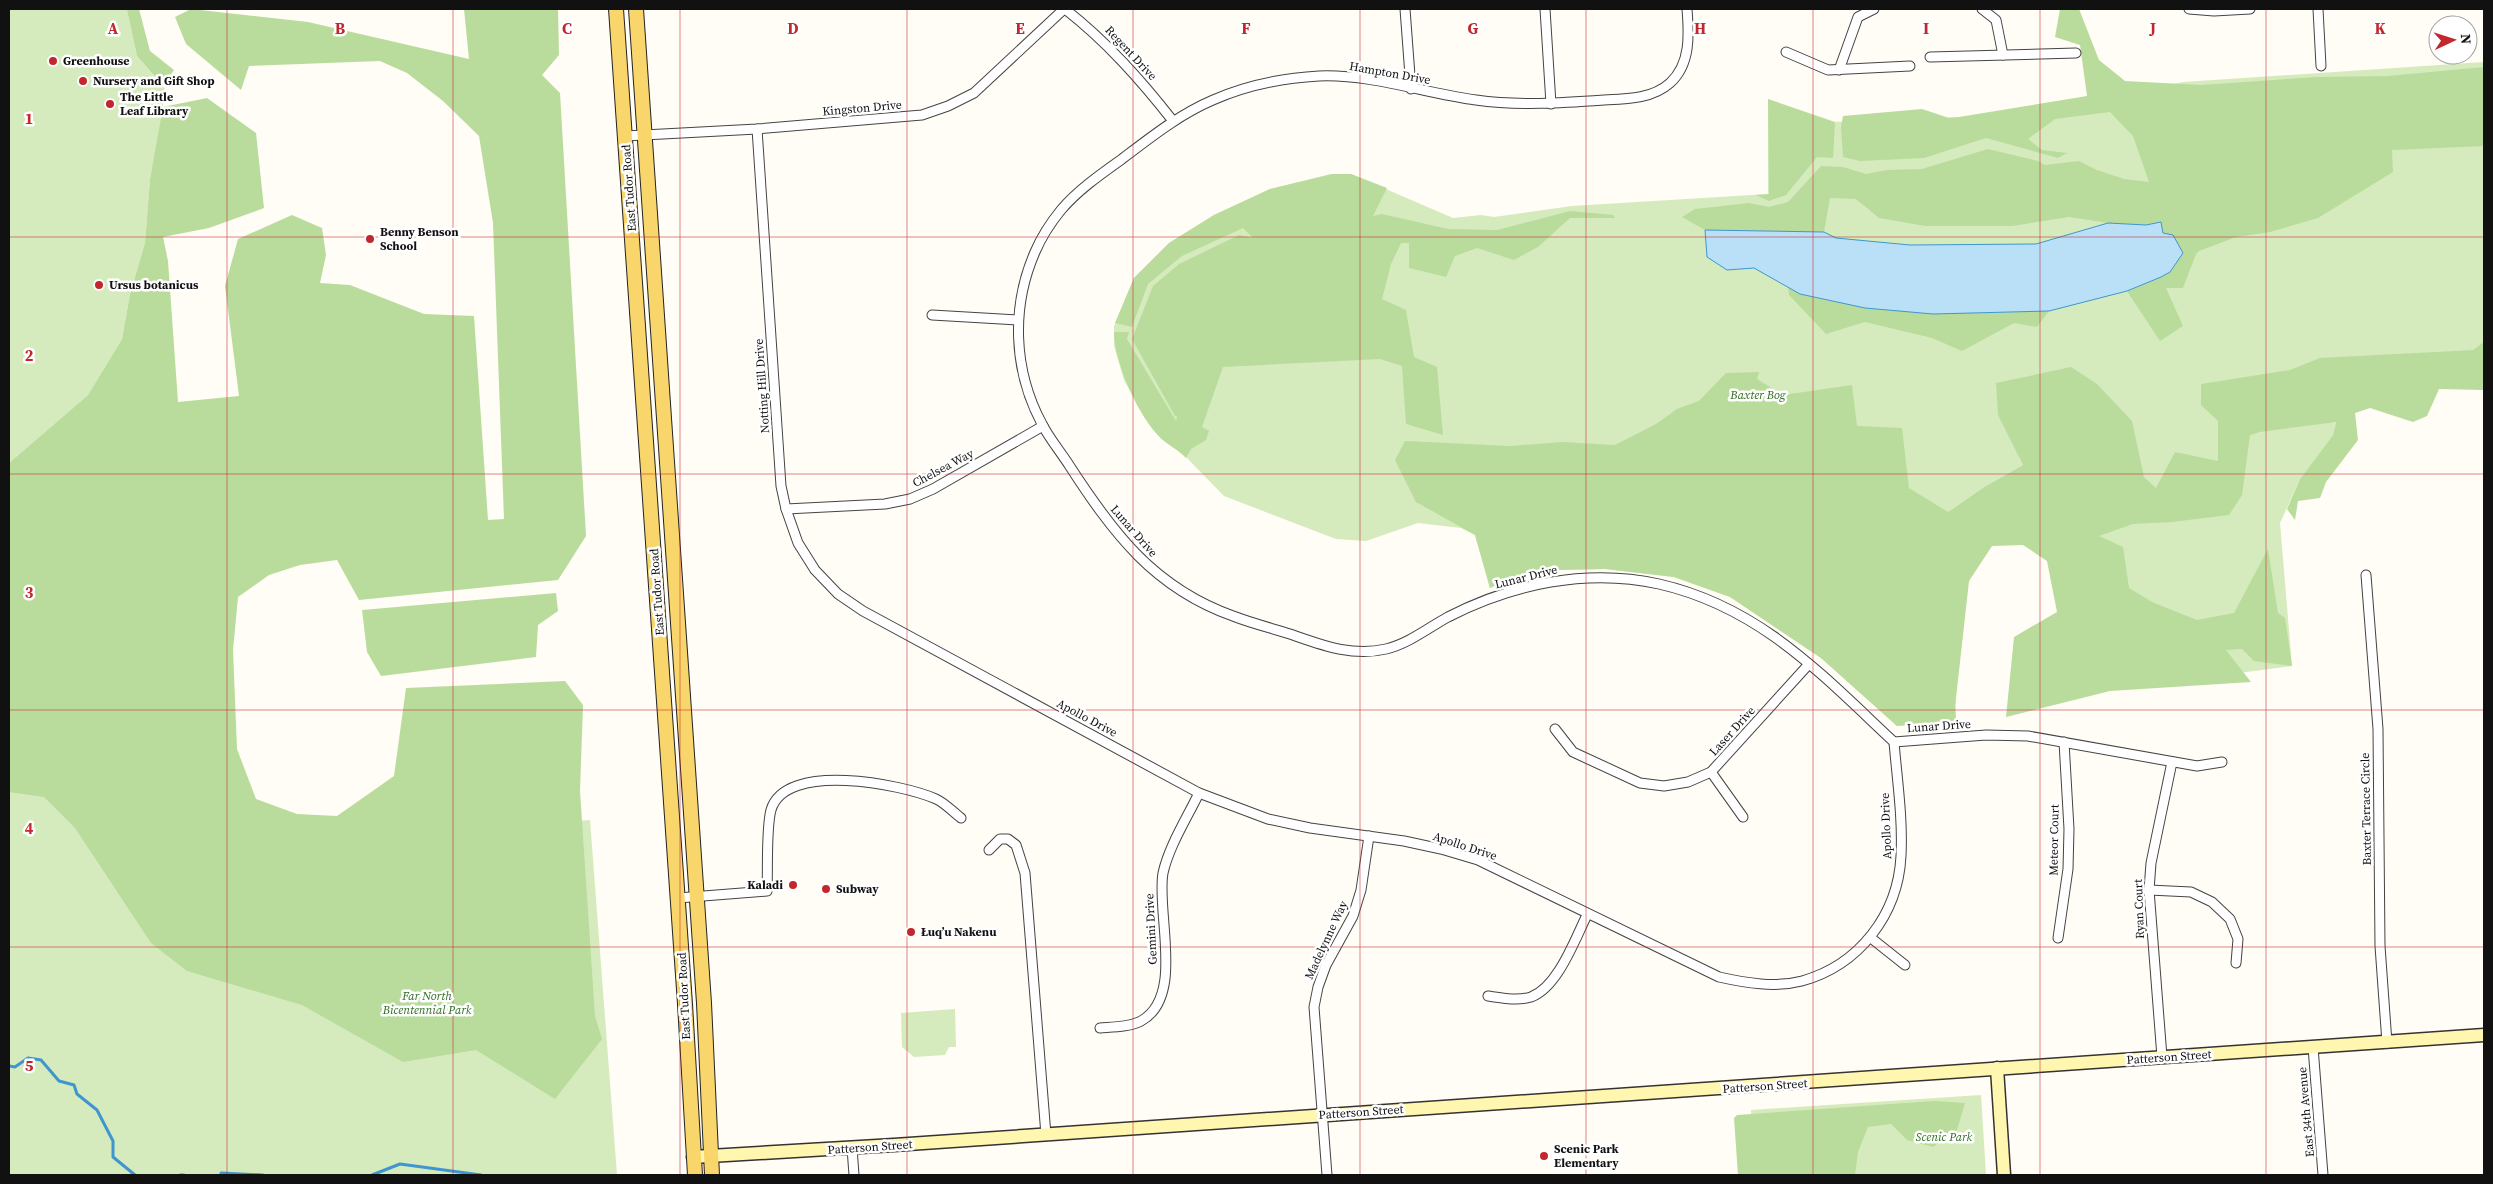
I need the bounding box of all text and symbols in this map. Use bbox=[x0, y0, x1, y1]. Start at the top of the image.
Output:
north arrow bbox=[2428, 15, 2478, 65]
text: A bbox=[108, 17, 119, 39]
text: B bbox=[335, 17, 346, 39]
text: C bbox=[562, 17, 572, 39]
text: D bbox=[787, 17, 799, 39]
text: E bbox=[1015, 17, 1025, 39]
text: F bbox=[1241, 17, 1251, 39]
text: G bbox=[1468, 17, 1479, 39]
text: H bbox=[1694, 17, 1706, 39]
text: I bbox=[1923, 17, 1929, 39]
text: J bbox=[2149, 17, 2156, 39]
text: K bbox=[2374, 17, 2386, 39]
street label: Regent Drive bbox=[1102, 22, 1160, 84]
text: N bbox=[2456, 33, 2476, 45]
place label: Greenhouse bbox=[63, 53, 130, 69]
marker: Greenhouse bbox=[47, 55, 59, 67]
street label: Hampton Drive bbox=[1348, 58, 1432, 88]
place label: Nursery and Gift Shop bbox=[93, 73, 214, 89]
marker: Nursery and Gift Shop bbox=[77, 75, 89, 87]
place label: The Little Leaf Library bbox=[120, 89, 189, 119]
street label: Kingston Drive bbox=[822, 97, 902, 119]
marker: The Little Leaf Library bbox=[104, 98, 116, 110]
text: 1 bbox=[25, 107, 33, 129]
street label: East Tudor Road bbox=[618, 144, 640, 232]
place label: Benny Benson School bbox=[380, 224, 459, 254]
marker: Benny Benson School bbox=[364, 233, 376, 245]
place label: Ursus botanicus bbox=[109, 277, 199, 293]
marker: Ursus botanicus bbox=[93, 279, 105, 291]
street label: Notting Hill Drive bbox=[751, 338, 773, 434]
text: 2 bbox=[25, 344, 34, 366]
park label: Baxter Bog bbox=[1729, 387, 1787, 403]
street label: Chelsea Way bbox=[910, 445, 977, 491]
street label: Lunar Drive bbox=[1107, 502, 1161, 560]
street label: East Tudor Road bbox=[646, 548, 668, 636]
street label: Lunar Drive bbox=[1493, 561, 1559, 593]
text: 3 bbox=[25, 581, 34, 603]
street label: Apollo Drive bbox=[1054, 695, 1120, 741]
street label: Laser Drive bbox=[1706, 703, 1758, 759]
street label: Lunar Drive bbox=[1907, 716, 1971, 736]
street label: Baxter Terrace Circle bbox=[2357, 753, 2375, 865]
street label: Apollo Drive bbox=[1877, 792, 1895, 860]
street label: Meteor Court bbox=[2045, 804, 2063, 876]
text: 4 bbox=[25, 817, 34, 839]
street label: Apollo Drive bbox=[1431, 828, 1499, 864]
place label: Kaladi bbox=[747, 877, 783, 893]
marker: Kaladi bbox=[787, 879, 799, 891]
street label: Ryan Court bbox=[2130, 879, 2148, 939]
place label: Subway bbox=[836, 881, 879, 897]
marker: Subway bbox=[820, 883, 832, 895]
street label: Gemini Drive bbox=[1141, 893, 1161, 965]
street label: Madelynne Way bbox=[1301, 897, 1352, 982]
place label: Łuq’u Nakenu bbox=[921, 924, 997, 940]
marker: Łuq’u Nakenu bbox=[905, 926, 917, 938]
street label: East Tudor Road bbox=[674, 952, 694, 1040]
park label: Far North Bicentennial Park bbox=[382, 988, 472, 1018]
street label: Patterson Street bbox=[2126, 1046, 2212, 1068]
text: 5 bbox=[25, 1054, 34, 1076]
street label: East 34th Avenue bbox=[2294, 1066, 2318, 1158]
street label: Patterson Street bbox=[1722, 1075, 1808, 1097]
street label: Patterson Street bbox=[1318, 1101, 1404, 1123]
park label: Scenic Park bbox=[1916, 1129, 1973, 1145]
street label: Patterson Street bbox=[827, 1136, 913, 1158]
place label: Scenic Park Elementary bbox=[1554, 1141, 1620, 1171]
marker: Scenic Park Elementary bbox=[1538, 1150, 1550, 1162]

